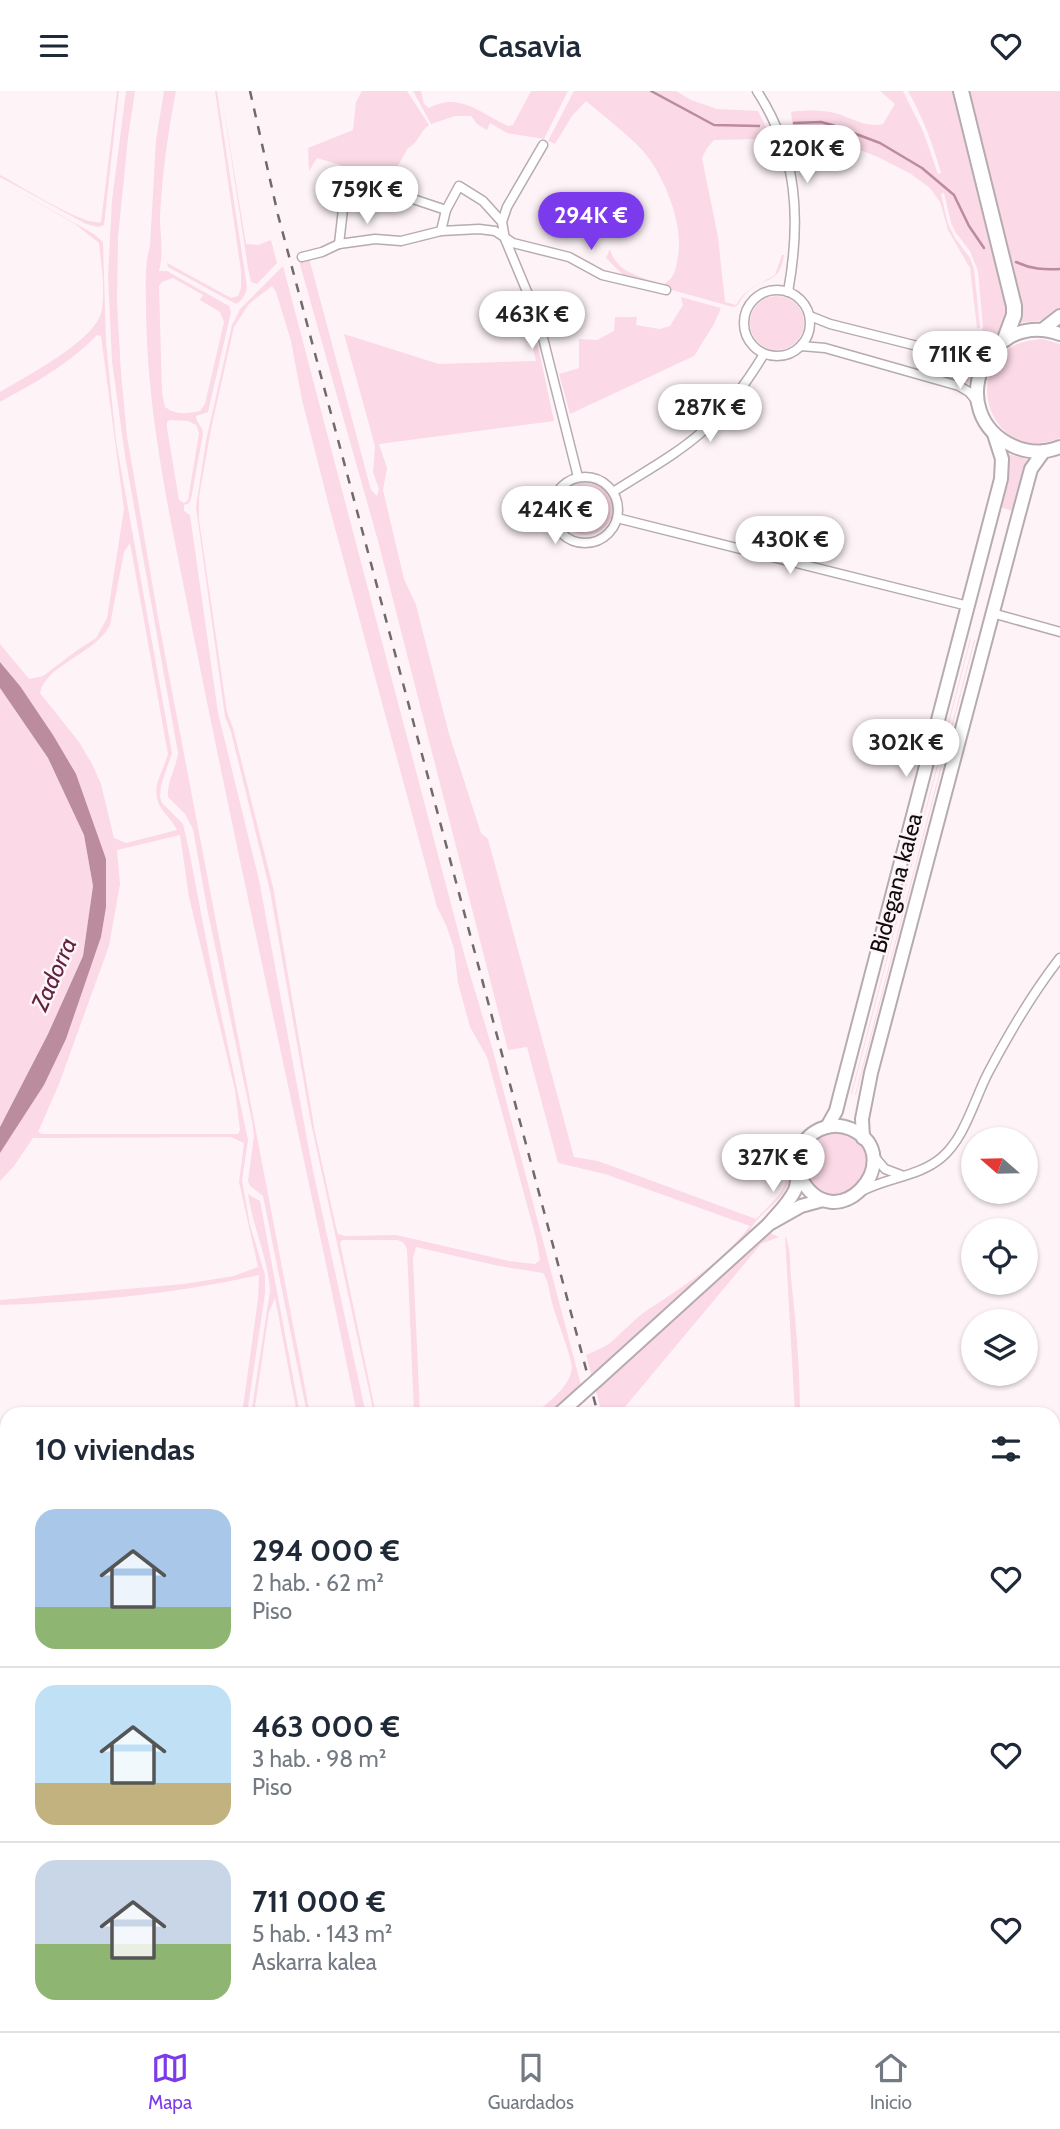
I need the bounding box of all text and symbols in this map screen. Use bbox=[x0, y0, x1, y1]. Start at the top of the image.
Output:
text: Casavia bbox=[479, 26, 581, 65]
icon: menu bbox=[35, 27, 73, 65]
icon: heart bbox=[987, 27, 1025, 65]
pin: 220K € bbox=[750, 125, 864, 185]
text: 220K € bbox=[770, 134, 844, 162]
pin: 759K € bbox=[310, 167, 424, 226]
text: 759K € bbox=[331, 175, 403, 203]
pin: 294K € bbox=[534, 193, 648, 252]
text: 294K € bbox=[554, 201, 628, 229]
pin: 463K € bbox=[475, 292, 589, 351]
text: 463K € bbox=[495, 300, 569, 328]
pin: 711K € bbox=[903, 331, 1017, 391]
text: 711K € bbox=[928, 340, 992, 368]
pin: 287K € bbox=[653, 385, 767, 444]
text: 287K € bbox=[674, 393, 746, 421]
pin: 424K € bbox=[498, 487, 612, 546]
text: 424K € bbox=[517, 495, 593, 523]
pin: 430K € bbox=[733, 517, 847, 576]
text: 430K € bbox=[751, 525, 829, 553]
pin: 302K € bbox=[849, 719, 963, 779]
text: 302K € bbox=[868, 728, 944, 756]
street label: Bidegana kalea bbox=[864, 810, 928, 956]
water label: Zadorra bbox=[24, 933, 82, 1016]
north arrow bbox=[961, 1127, 1038, 1204]
map controls bbox=[961, 1127, 1038, 1386]
pin: 327K € bbox=[716, 1135, 830, 1194]
text: 327K € bbox=[738, 1143, 808, 1171]
button: locate bbox=[961, 1218, 1038, 1295]
button: layers bbox=[961, 1309, 1038, 1386]
icon: filters bbox=[987, 1430, 1025, 1468]
text: 10 viviendas bbox=[35, 1431, 195, 1468]
text: 294 000 € bbox=[252, 1532, 400, 1569]
icon: home bbox=[91, 1537, 175, 1621]
icon: heart bbox=[987, 1560, 1025, 1598]
text: 2 hab. · 62 m² bbox=[252, 1569, 384, 1597]
text: Piso bbox=[252, 1597, 292, 1625]
text: 463 000 € bbox=[252, 1708, 400, 1745]
icon: home bbox=[91, 1713, 175, 1797]
icon: heart bbox=[987, 1736, 1025, 1774]
text: 3 hab. · 98 m² bbox=[252, 1745, 386, 1773]
text: Piso bbox=[252, 1773, 292, 1801]
text: 711 000 € bbox=[252, 1883, 386, 1920]
icon: home bbox=[91, 1888, 175, 1972]
icon: heart bbox=[987, 1911, 1025, 1949]
text: 5 hab. · 143 m² bbox=[252, 1920, 393, 1948]
text: Askarra kalea bbox=[252, 1948, 377, 1976]
tab: Mapa bbox=[148, 2049, 192, 2114]
tab: Guardados bbox=[488, 2049, 574, 2114]
tab: Inicio bbox=[870, 2049, 912, 2114]

